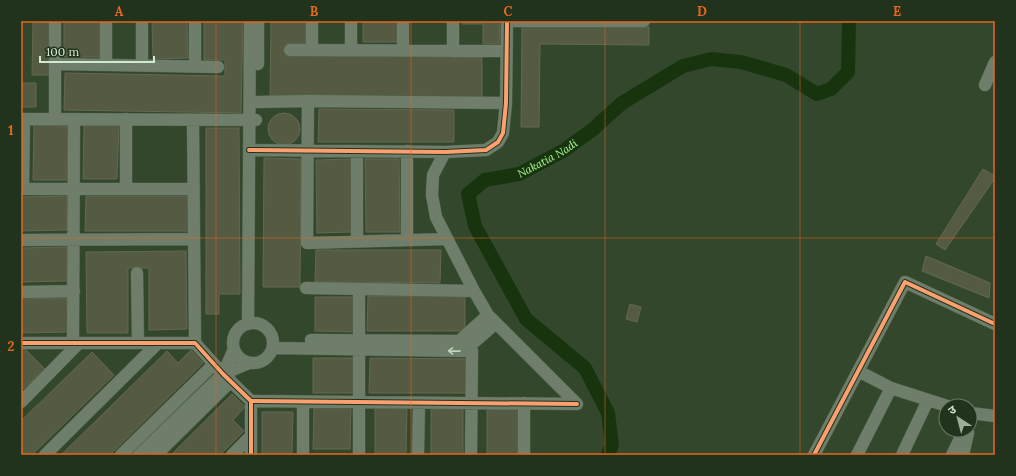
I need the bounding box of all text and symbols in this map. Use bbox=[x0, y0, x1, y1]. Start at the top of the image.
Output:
text: A bbox=[115, 3, 124, 20]
text: B bbox=[310, 3, 319, 20]
text: C bbox=[504, 3, 513, 20]
text: D bbox=[697, 3, 707, 20]
text: E bbox=[893, 3, 901, 20]
scale bar bbox=[40, 38, 154, 64]
text: 100 m bbox=[46, 44, 79, 59]
text: 1 bbox=[8, 122, 14, 139]
water label: Nakatia Nadi bbox=[515, 136, 580, 181]
text: 2 bbox=[8, 338, 15, 355]
one-way arrow bbox=[448, 347, 461, 355]
north arrow bbox=[938, 398, 978, 438]
text: उ bbox=[945, 402, 959, 417]

